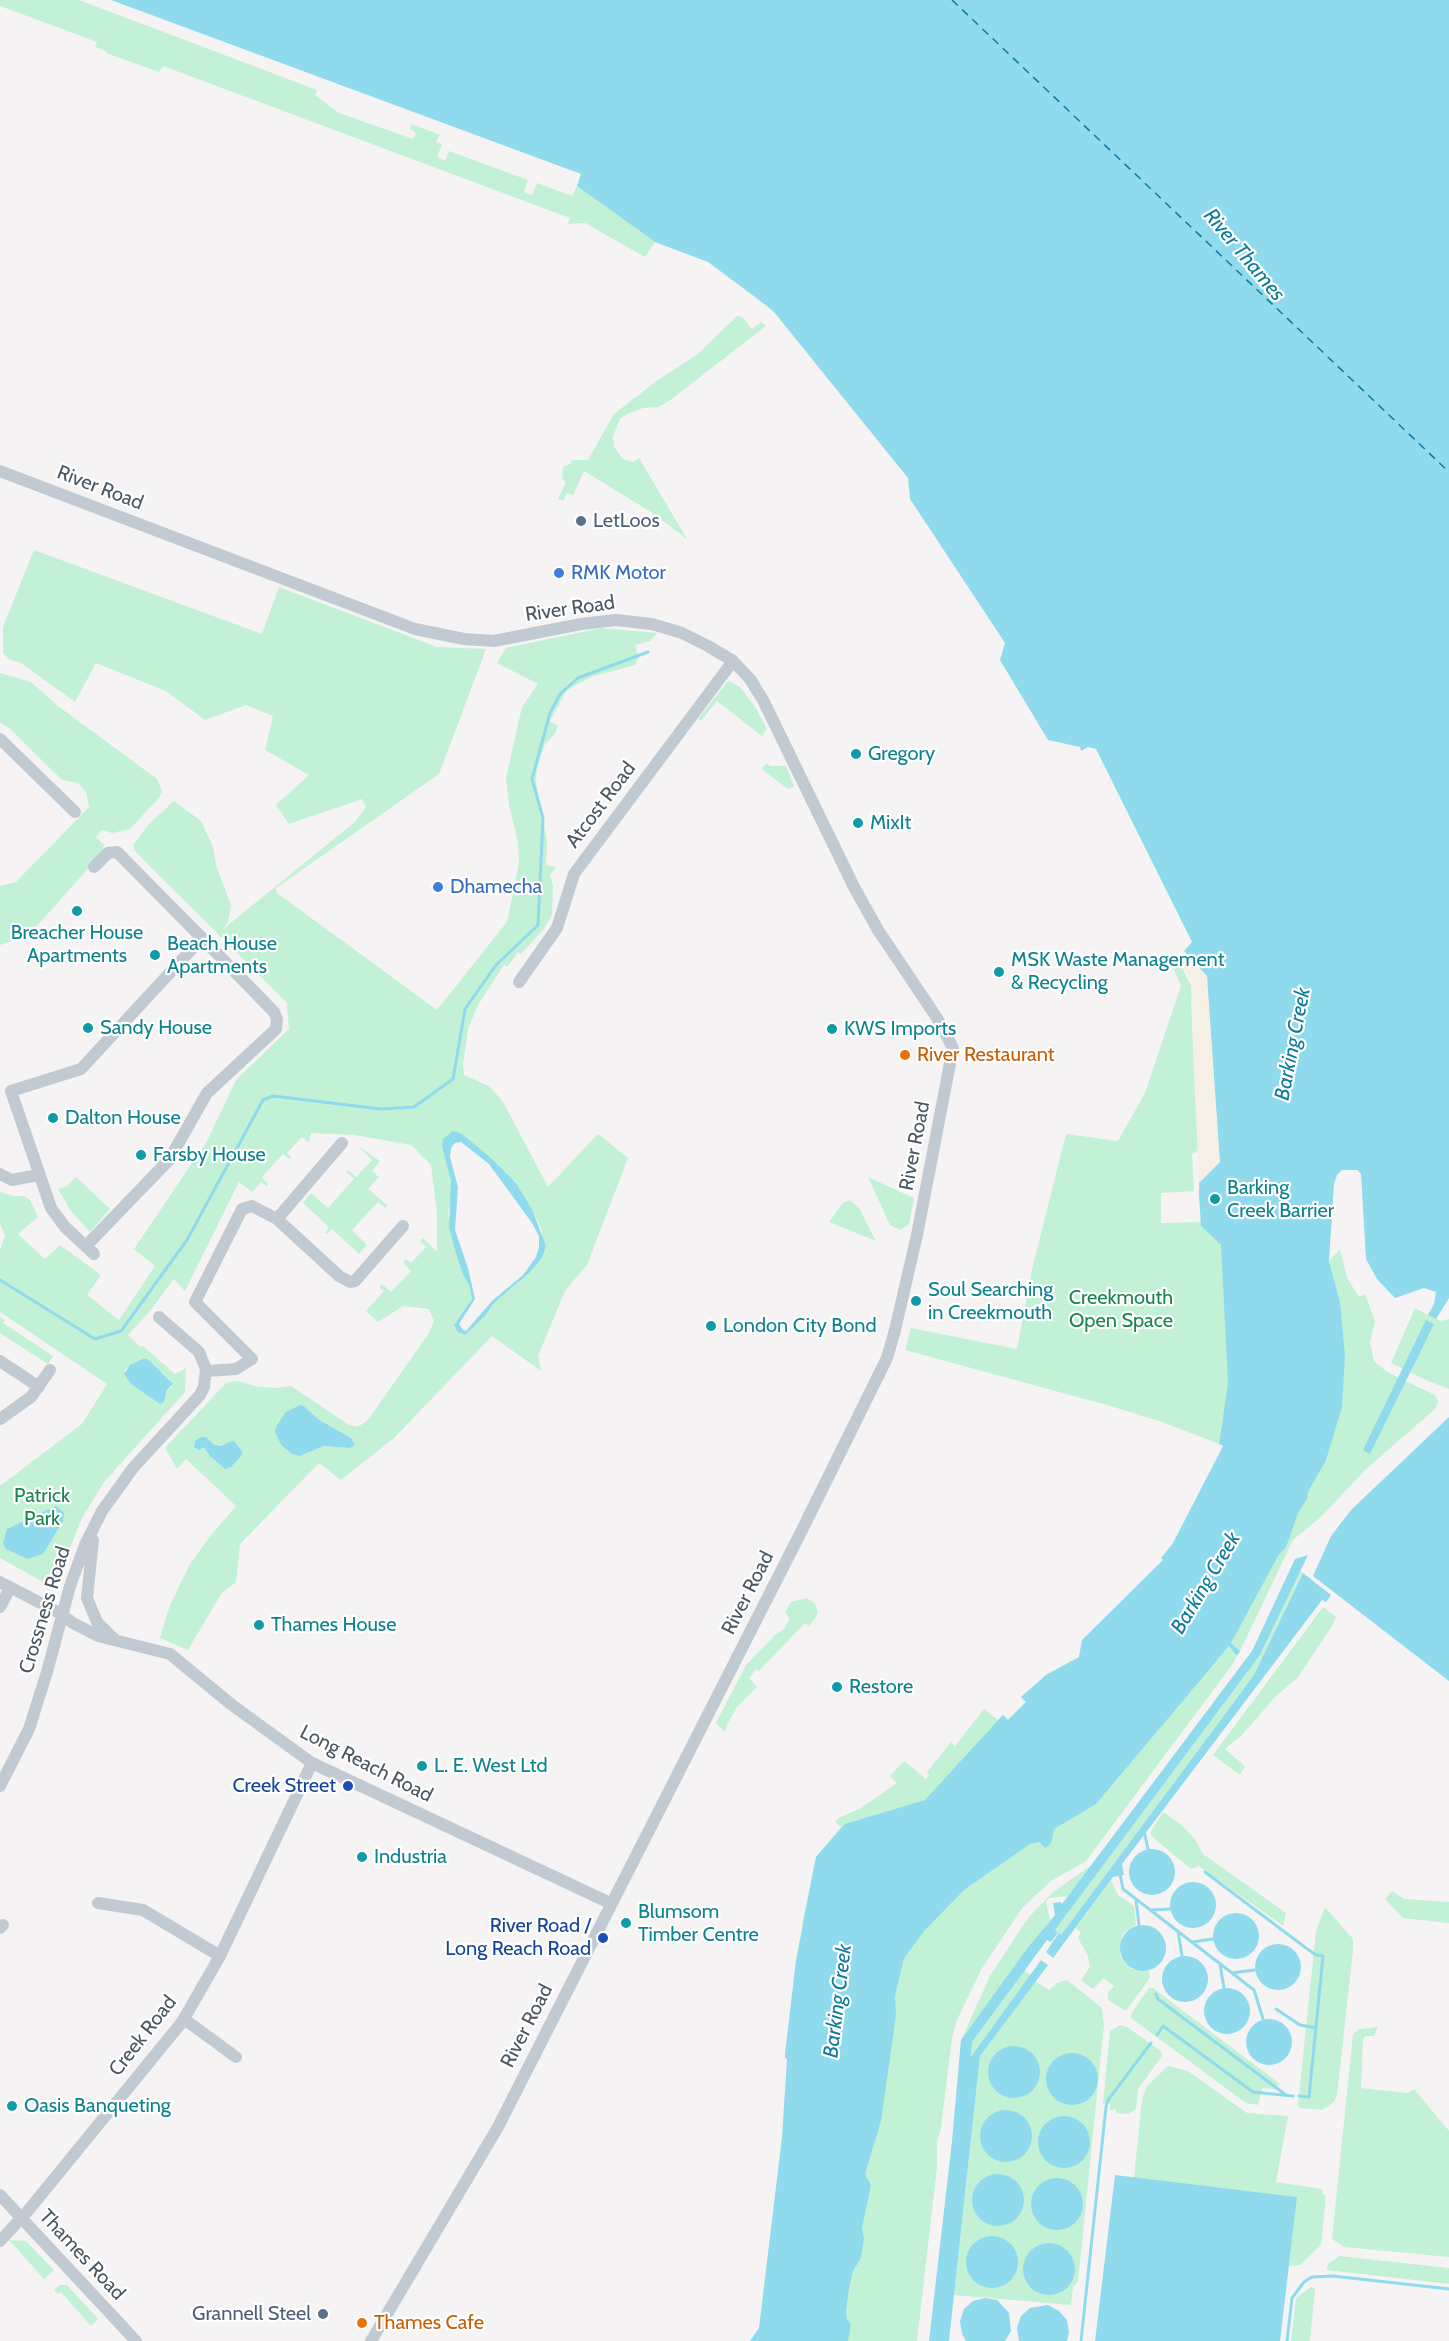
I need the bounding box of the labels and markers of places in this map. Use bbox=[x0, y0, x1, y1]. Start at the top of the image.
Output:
place label: LetLoos bbox=[593, 509, 660, 533]
marker: LetLoos bbox=[574, 514, 588, 528]
place label: RMK Motor bbox=[571, 561, 666, 585]
marker: RMK Motor bbox=[552, 566, 566, 580]
place label: Gregory bbox=[868, 742, 935, 766]
marker: Gregory bbox=[849, 747, 863, 761]
place label: MixIt bbox=[870, 811, 911, 835]
marker: MixIt bbox=[851, 816, 865, 830]
place label: Dhamecha bbox=[450, 875, 542, 899]
marker: Dhamecha bbox=[431, 880, 445, 894]
marker: Breacher House Apartments bbox=[70, 904, 84, 918]
place label: Breacher House Apartments bbox=[11, 921, 143, 968]
place label: Beach House Apartments bbox=[167, 932, 277, 979]
marker: Beach House Apartments bbox=[148, 948, 162, 962]
place label: MSK Waste Management & Recycling bbox=[1011, 948, 1224, 995]
marker: MSK Waste Management & Recycling bbox=[992, 965, 1006, 979]
place label: Sandy House bbox=[100, 1016, 212, 1040]
place label: KWS Imports bbox=[844, 1017, 956, 1041]
marker: Sandy House bbox=[81, 1021, 95, 1035]
marker: KWS Imports bbox=[825, 1022, 839, 1036]
place label: River Restaurant bbox=[917, 1043, 1054, 1067]
marker: River Restaurant bbox=[898, 1048, 912, 1062]
place label: Dalton House bbox=[65, 1106, 181, 1130]
marker: Dalton House bbox=[46, 1111, 60, 1125]
place label: Farsby House bbox=[153, 1143, 266, 1167]
marker: Farsby House bbox=[134, 1148, 148, 1162]
place label: Barking Creek Barrier bbox=[1227, 1176, 1334, 1223]
marker: Barking Creek Barrier bbox=[1208, 1192, 1222, 1206]
place label: Soul Searching in Creekmouth bbox=[928, 1278, 1053, 1325]
marker: Soul Searching in Creekmouth bbox=[909, 1294, 923, 1308]
place label: London City Bond bbox=[723, 1314, 877, 1338]
marker: London City Bond bbox=[704, 1319, 718, 1333]
place label: Thames House bbox=[271, 1613, 396, 1637]
marker: Thames House bbox=[252, 1618, 266, 1632]
place label: Restore bbox=[849, 1675, 913, 1699]
marker: Restore bbox=[830, 1680, 844, 1694]
place label: L. E. West Ltd bbox=[434, 1754, 548, 1778]
marker: L. E. West Ltd bbox=[415, 1759, 429, 1773]
place label: Creek Street bbox=[232, 1774, 336, 1798]
marker: Creek Street bbox=[341, 1779, 355, 1793]
place label: Industria bbox=[374, 1845, 447, 1869]
marker: Industria bbox=[355, 1850, 369, 1864]
place label: Blumsom Timber Centre bbox=[638, 1900, 759, 1947]
place label: River Road / Long Reach Road bbox=[445, 1914, 591, 1961]
marker: Blumsom Timber Centre bbox=[619, 1916, 633, 1930]
marker: River Road / Long Reach Road bbox=[596, 1931, 610, 1945]
place label: Oasis Banqueting bbox=[24, 2094, 171, 2118]
marker: Oasis Banqueting bbox=[5, 2099, 19, 2113]
place label: Grannell Steel bbox=[192, 2302, 311, 2326]
marker: Grannell Steel bbox=[316, 2307, 330, 2321]
place label: Thames Cafe bbox=[374, 2311, 484, 2335]
marker: Thames Cafe bbox=[355, 2316, 369, 2330]

